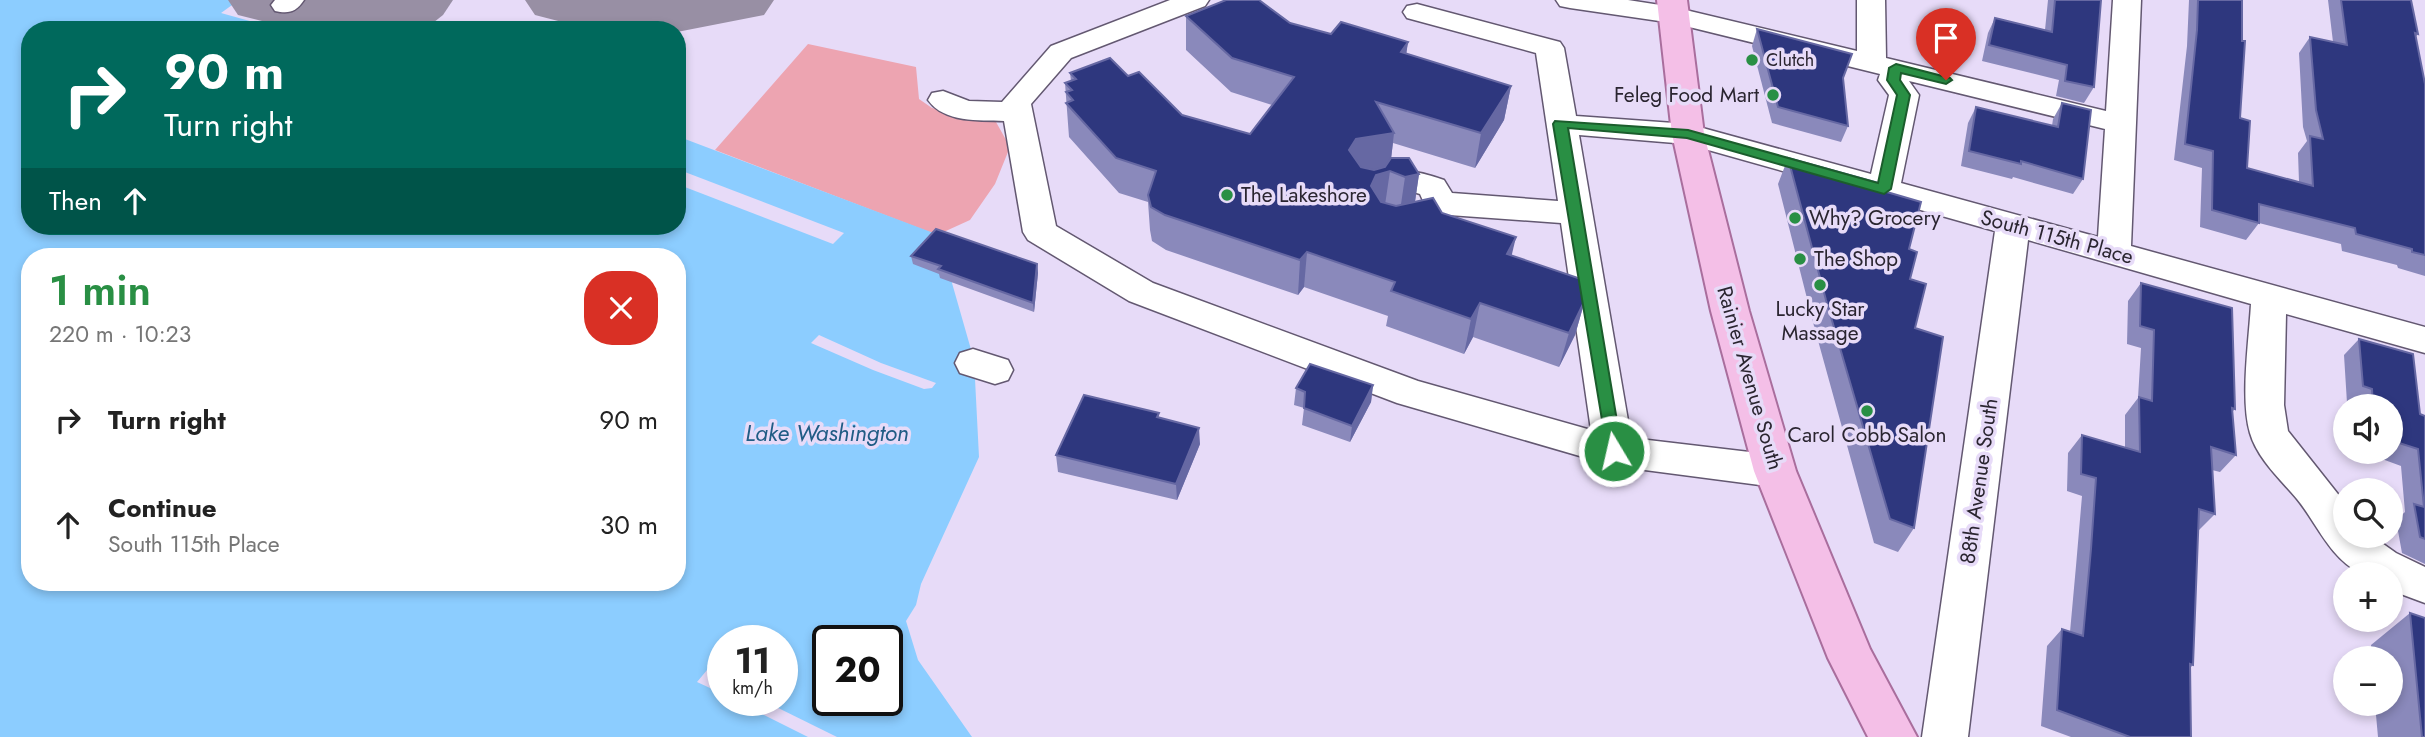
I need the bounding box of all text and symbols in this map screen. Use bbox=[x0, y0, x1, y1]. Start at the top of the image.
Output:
pin bbox=[1916, 8, 1976, 80]
icon: arrive bbox=[1927, 19, 1965, 57]
text: 90 m bbox=[164, 37, 284, 107]
place label: Clutch bbox=[1766, 47, 1814, 73]
icon: right bbox=[49, 49, 140, 140]
marker: Clutch bbox=[1744, 52, 1760, 68]
place label: Feleg Food Mart bbox=[1614, 80, 1759, 110]
marker: Feleg Food Mart bbox=[1765, 87, 1781, 103]
text: Turn right bbox=[164, 102, 293, 148]
place label: The Lakeshore bbox=[1241, 180, 1367, 210]
text: Then bbox=[49, 182, 102, 220]
icon: ahead bbox=[116, 182, 154, 220]
marker: The Lakeshore bbox=[1219, 187, 1235, 203]
street label: South 115th Place bbox=[1977, 202, 2137, 272]
place label: Why? Grocery bbox=[1809, 203, 1941, 233]
marker: Why? Grocery bbox=[1787, 210, 1803, 226]
place label: The Shop bbox=[1814, 244, 1898, 274]
marker: The Shop bbox=[1792, 251, 1808, 267]
text: 1 min bbox=[49, 260, 151, 321]
button: close bbox=[584, 271, 658, 345]
marker: Lucky Star Massage bbox=[1812, 277, 1828, 293]
street label: Rainier Avenue South bbox=[1709, 283, 1791, 473]
place label: Lucky Star Massage bbox=[1775, 294, 1865, 348]
text: 220 m · 10:23 bbox=[49, 317, 191, 351]
map controls bbox=[2333, 394, 2403, 716]
button: sound bbox=[2333, 394, 2403, 464]
street label: 88th Avenue South bbox=[1953, 396, 2005, 566]
icon: right bbox=[49, 401, 87, 439]
text: Turn right bbox=[108, 401, 226, 439]
text: 90 m bbox=[599, 401, 658, 439]
marker: Carol Cobb Salon bbox=[1859, 403, 1875, 419]
position arrow bbox=[1577, 414, 1651, 488]
water label: Lake Washington bbox=[745, 416, 909, 450]
place label: Carol Cobb Salon bbox=[1788, 420, 1947, 450]
button: search bbox=[2333, 478, 2403, 548]
text: Continue bbox=[108, 489, 217, 527]
icon: ahead bbox=[49, 506, 87, 544]
text: 30 m bbox=[600, 506, 658, 544]
text: South 115th Place bbox=[108, 527, 280, 561]
button: + bbox=[2333, 562, 2403, 632]
speed limit sign: 20 bbox=[812, 625, 903, 716]
text: 11 bbox=[735, 636, 770, 686]
button: − bbox=[2333, 646, 2403, 716]
text: km/h bbox=[732, 675, 773, 701]

